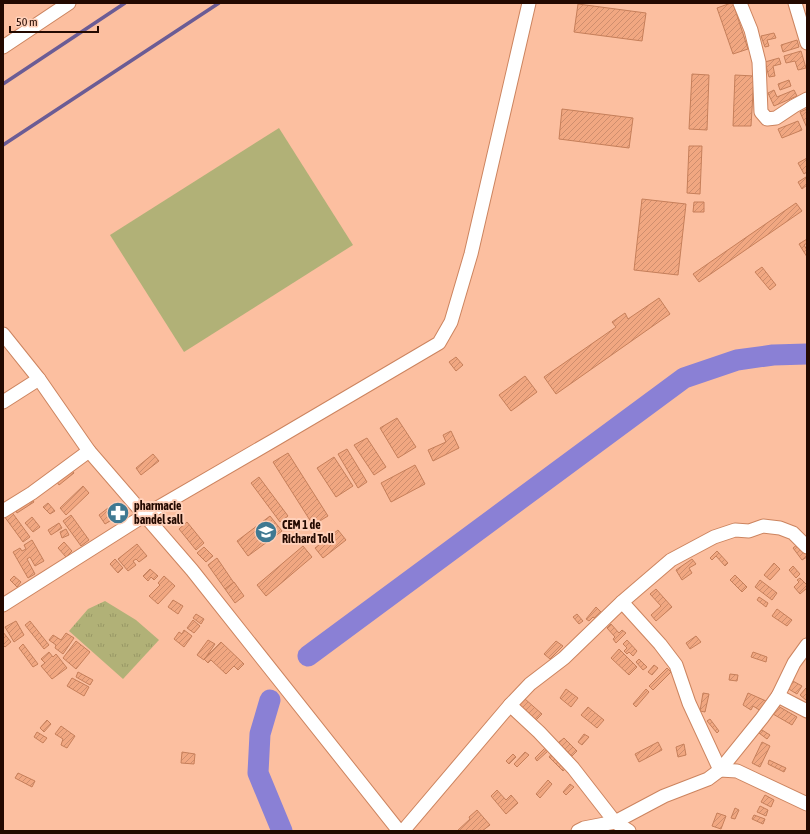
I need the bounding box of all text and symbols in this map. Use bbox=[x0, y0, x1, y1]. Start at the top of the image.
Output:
scale bar bbox=[10, 8, 98, 34]
text: 50 m bbox=[16, 15, 38, 29]
place label: pharmacie bandel sall bbox=[134, 499, 184, 527]
pharmacy icon: pharmacie bandel sall bbox=[105, 500, 131, 526]
place label: CEM 1 de Richard Toll bbox=[282, 518, 335, 546]
school or university icon: CEM 1 de Richard Toll bbox=[253, 519, 279, 545]

